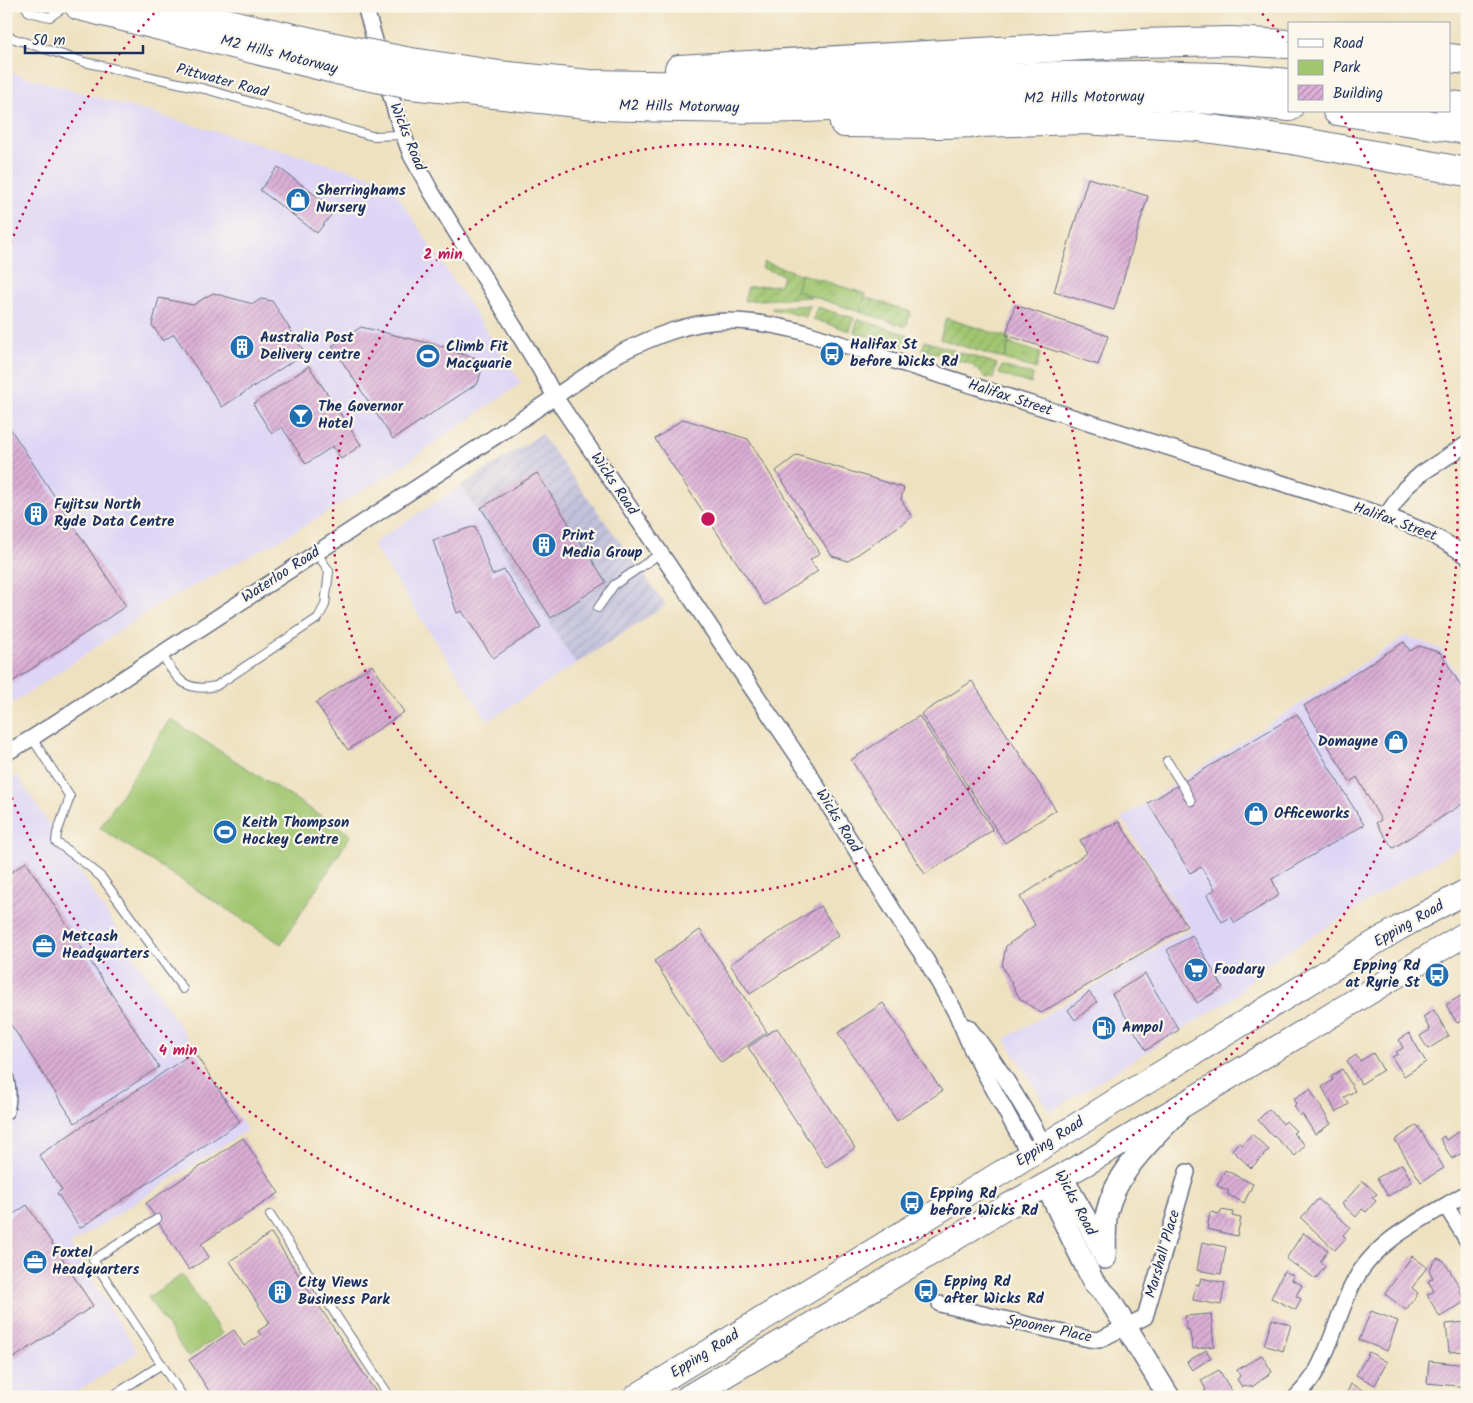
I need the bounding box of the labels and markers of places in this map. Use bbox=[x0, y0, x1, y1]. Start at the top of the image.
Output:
place label: Sherringhams Nursery bbox=[316, 179, 406, 220]
shop icon: Sherringhams Nursery bbox=[285, 187, 311, 213]
place label: Australia Post Delivery centre bbox=[260, 326, 361, 367]
place label: Halifax St before Wicks Rd bbox=[850, 333, 959, 374]
building icon: Australia Post Delivery centre bbox=[229, 334, 255, 360]
place label: Climb Fit Macquarie bbox=[446, 335, 512, 376]
bus stop icon: Halifax St before Wicks Rd bbox=[819, 341, 845, 367]
sports icon: Climb Fit Macquarie bbox=[415, 343, 441, 369]
place label: The Governor Hotel bbox=[318, 395, 404, 436]
bar icon: The Governor Hotel bbox=[288, 403, 314, 429]
place label: Fujitsu North Ryde Data Centre bbox=[54, 493, 175, 534]
building icon: Fujitsu North Ryde Data Centre bbox=[23, 501, 49, 527]
centre of rings bbox=[699, 510, 717, 528]
place label: Print Media Group bbox=[562, 524, 643, 565]
building icon: Print Media Group bbox=[531, 532, 557, 558]
shop icon: Domayne bbox=[1383, 729, 1409, 755]
place label: Domayne bbox=[1318, 730, 1379, 754]
shop icon: Officeworks bbox=[1243, 801, 1269, 827]
place label: Officeworks bbox=[1274, 802, 1350, 826]
place label: Keith Thompson Hockey Centre bbox=[242, 811, 349, 852]
sports icon: Keith Thompson Hockey Centre bbox=[212, 819, 238, 845]
place label: Metcash Headquarters bbox=[62, 925, 150, 966]
office icon: Metcash Headquarters bbox=[31, 933, 57, 959]
place label: Epping Rd at Ryrie St bbox=[1346, 954, 1421, 995]
supermarket icon: Foodary bbox=[1183, 957, 1209, 983]
place label: Foodary bbox=[1214, 958, 1265, 982]
bus stop icon: Epping Rd at Ryrie St bbox=[1424, 962, 1450, 988]
fuel station icon: Ampol bbox=[1091, 1015, 1117, 1041]
place label: Ampol bbox=[1122, 1016, 1163, 1040]
place label: Epping Rd before Wicks Rd bbox=[930, 1182, 1039, 1223]
bus stop icon: Epping Rd before Wicks Rd bbox=[899, 1190, 925, 1216]
place label: Foxtel Headquarters bbox=[52, 1241, 140, 1282]
office icon: Foxtel Headquarters bbox=[22, 1249, 48, 1275]
place label: Epping Rd after Wicks Rd bbox=[944, 1270, 1045, 1311]
place label: City Views Business Park bbox=[298, 1271, 390, 1312]
bus stop icon: Epping Rd after Wicks Rd bbox=[913, 1278, 939, 1304]
building icon: City Views Business Park bbox=[267, 1279, 293, 1305]

